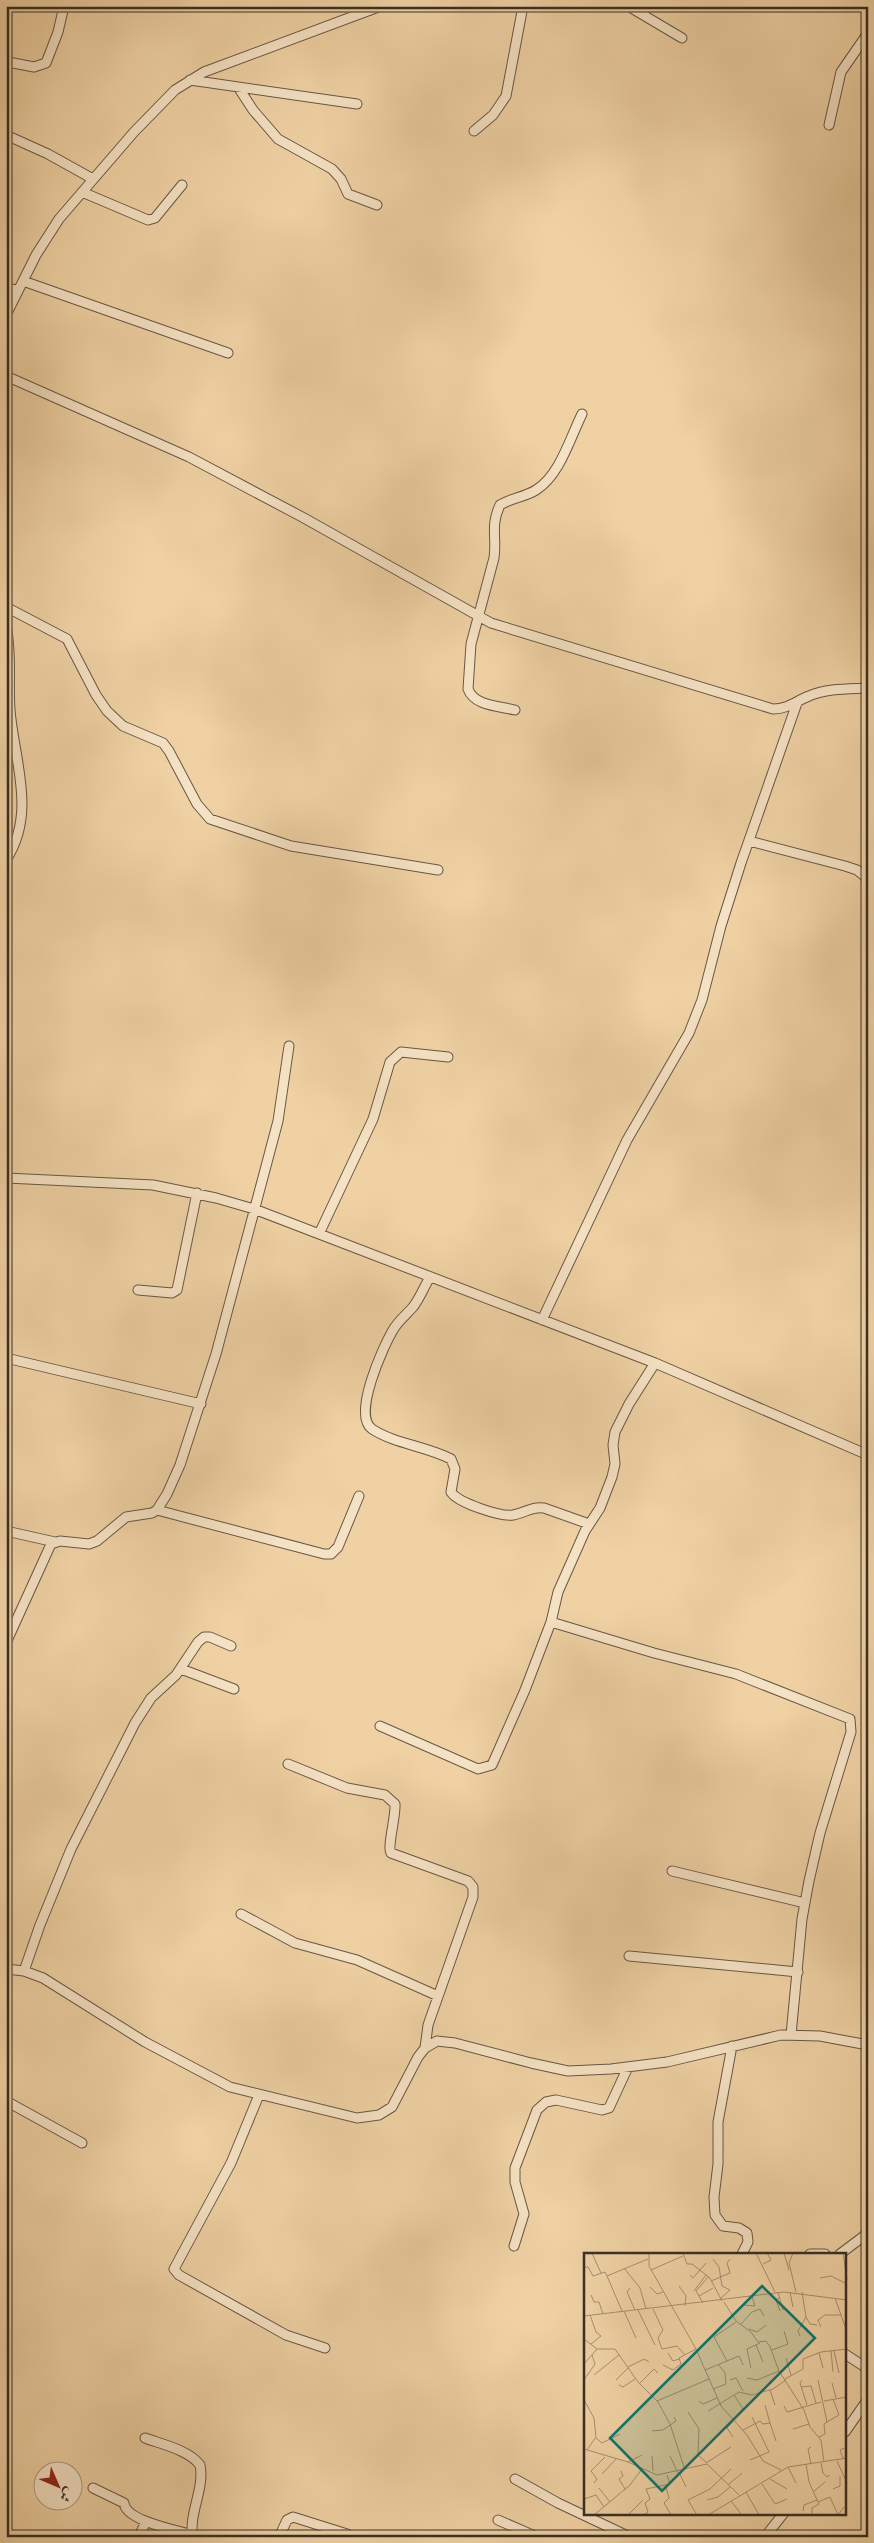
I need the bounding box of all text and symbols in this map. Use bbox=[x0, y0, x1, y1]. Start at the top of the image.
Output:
inset map bbox=[584, 2253, 846, 2516]
north arrow bbox=[32, 2460, 82, 2510]
text: ش bbox=[55, 2483, 78, 2506]

